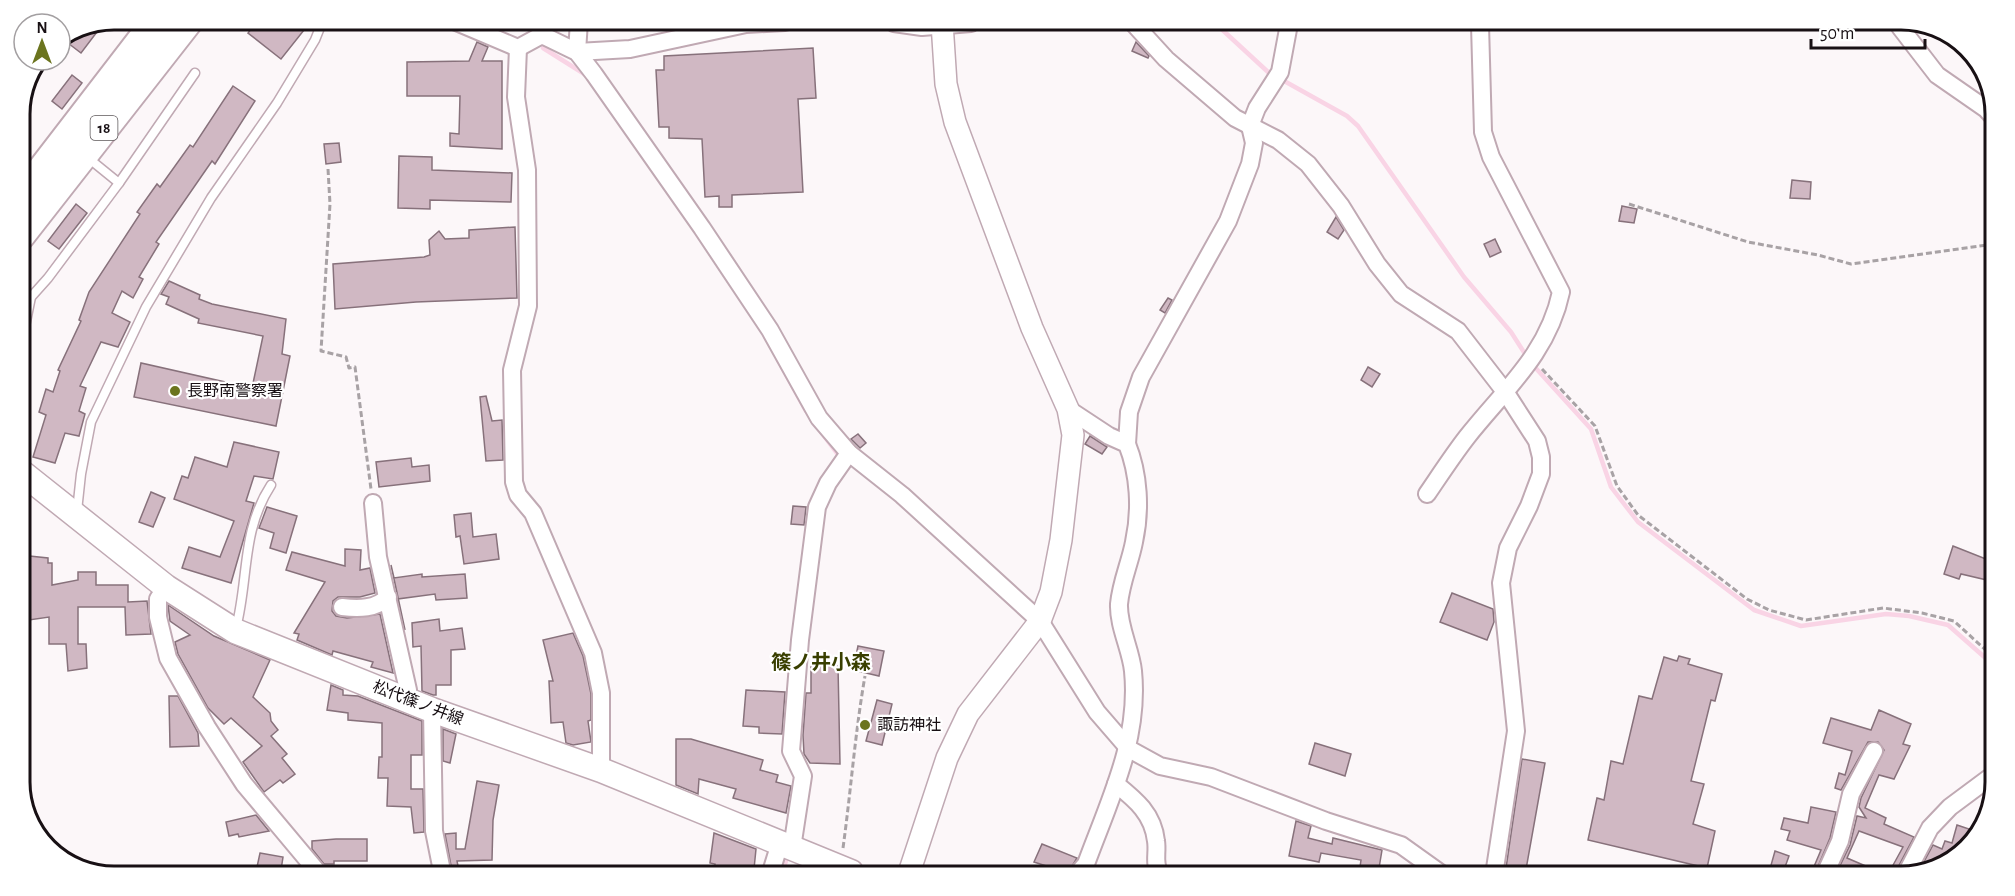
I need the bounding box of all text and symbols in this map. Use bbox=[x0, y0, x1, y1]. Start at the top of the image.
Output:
north arrow bbox=[12, 12, 72, 72]
scale bar bbox=[1811, 12, 1925, 50]
text: N bbox=[36, 20, 48, 36]
text: 50 m bbox=[1820, 25, 1854, 43]
road number: 18 bbox=[90, 116, 118, 140]
place label: 長野南警察署 bbox=[187, 382, 283, 399]
marker: 長野南警察署 bbox=[168, 384, 182, 398]
district label: 篠ノ井小森 bbox=[771, 651, 871, 673]
street label: 松代篠ノ井線 bbox=[370, 677, 466, 728]
place label: 諏訪神社 bbox=[877, 717, 941, 733]
marker: 諏訪神社 bbox=[858, 718, 872, 732]

